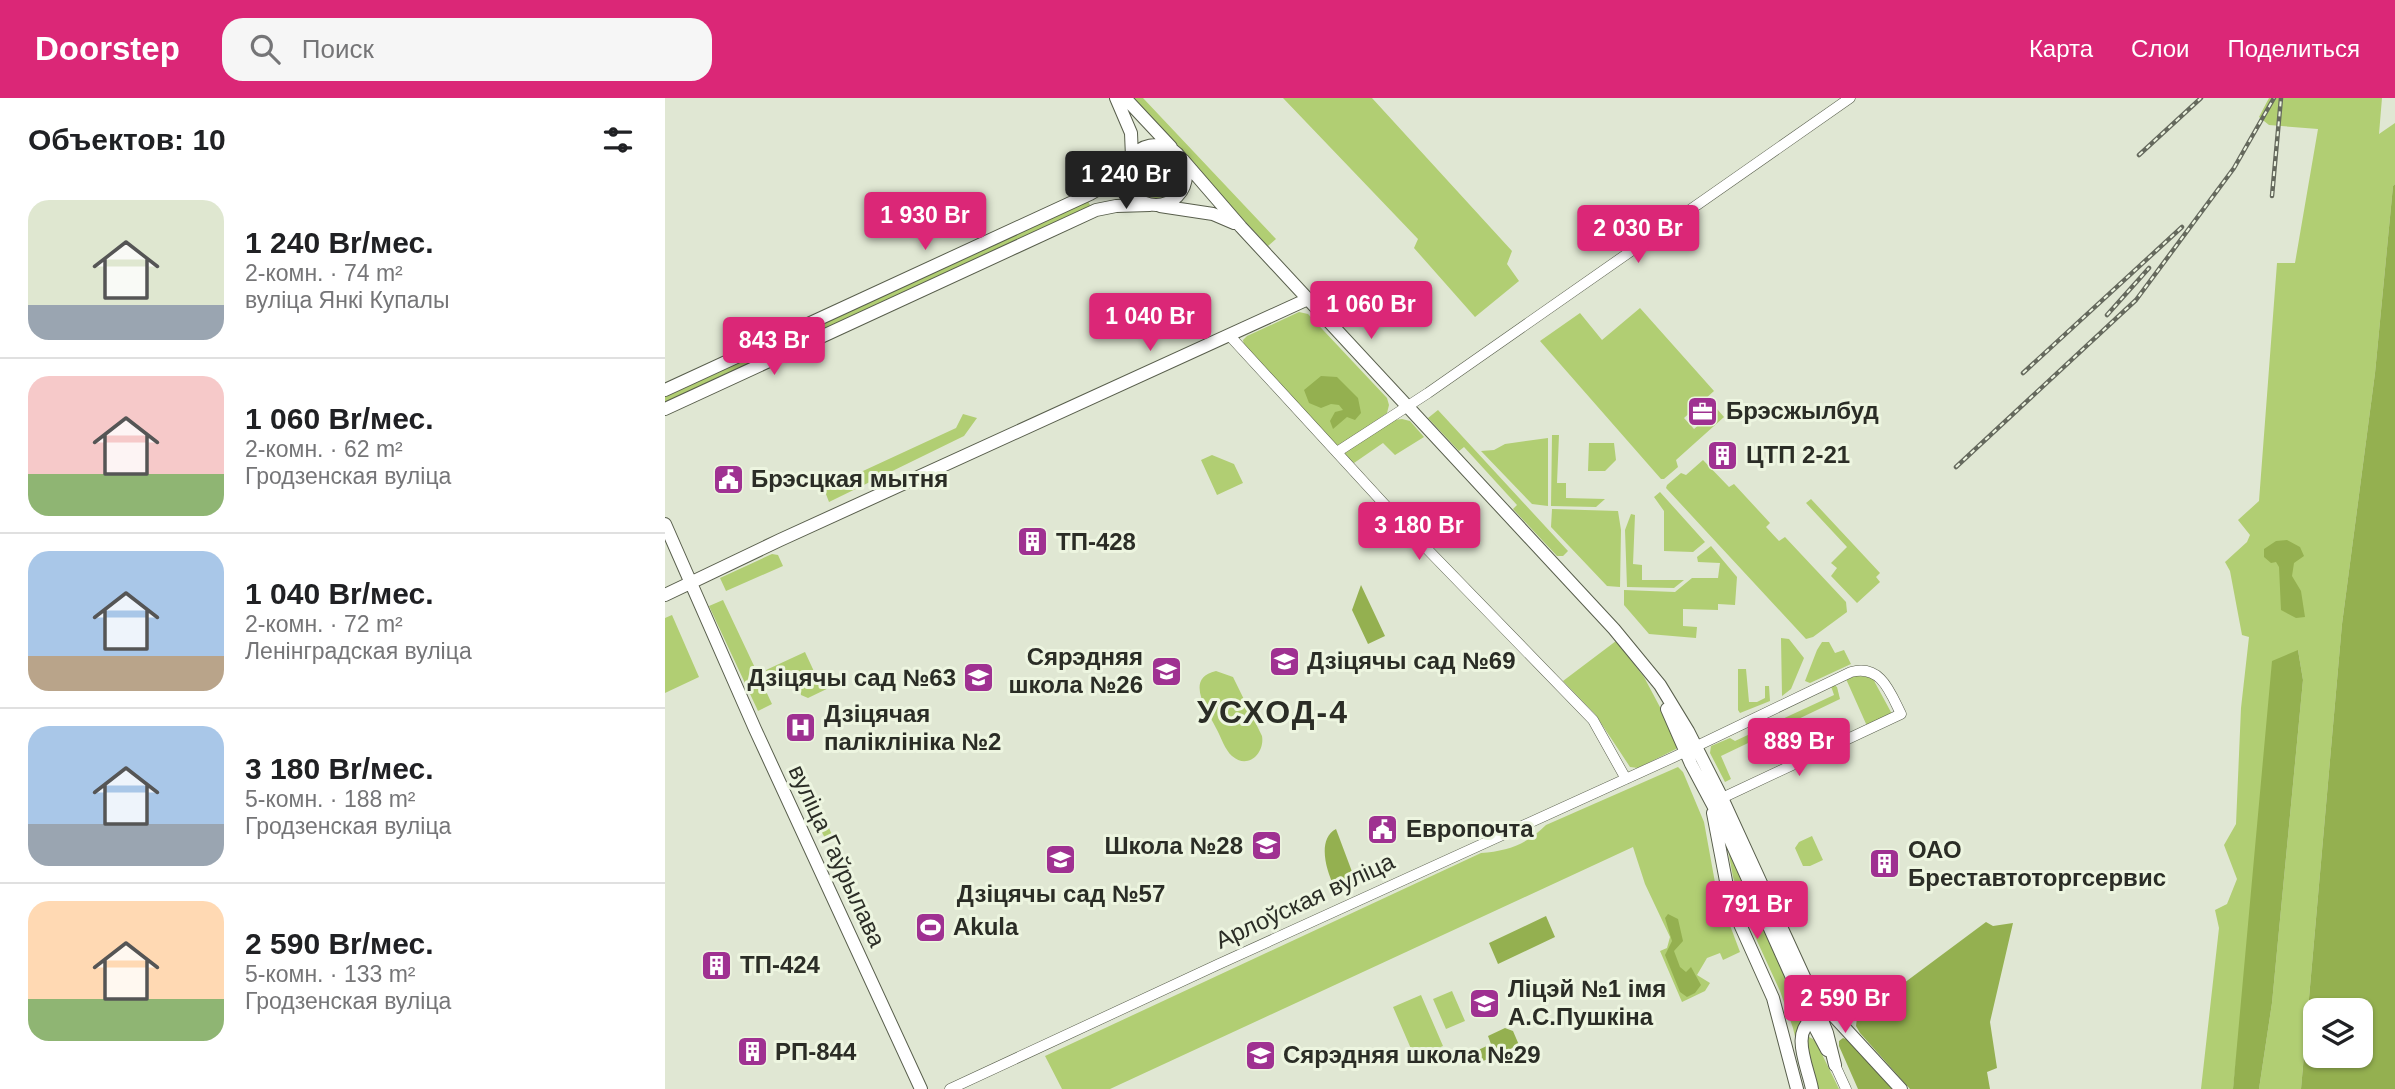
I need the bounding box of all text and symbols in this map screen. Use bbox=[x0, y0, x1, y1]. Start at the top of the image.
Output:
search box bbox=[222, 18, 712, 81]
text: Doorstep bbox=[35, 30, 180, 67]
icon: search bbox=[246, 30, 284, 68]
text: Поиск bbox=[302, 34, 374, 64]
text: Карта bbox=[2029, 35, 2093, 62]
text: Слои bbox=[2131, 35, 2189, 62]
text: Поделиться bbox=[2227, 35, 2360, 62]
icon: filters bbox=[599, 121, 637, 159]
text: Объектов: 10 bbox=[28, 123, 226, 156]
pin: 1 240 Br bbox=[1054, 152, 1198, 211]
text: 1 240 Br bbox=[1081, 161, 1171, 187]
pin: 1 930 Br bbox=[853, 192, 997, 252]
text: 1 930 Br bbox=[880, 202, 970, 228]
pin: 2 030 Br bbox=[1566, 206, 1710, 265]
text: 2 030 Br bbox=[1593, 215, 1683, 241]
text: 1 240 Br/мес. bbox=[245, 226, 434, 259]
icon: home bbox=[84, 228, 168, 312]
text: 2-комн. · 74 m² bbox=[245, 260, 403, 286]
pin: 1 060 Br bbox=[1299, 282, 1443, 341]
text: вуліца Янкі Купалы bbox=[245, 287, 450, 313]
text: 1 060 Br bbox=[1326, 291, 1416, 317]
pin: 1 040 Br bbox=[1078, 294, 1222, 353]
text: 1 040 Br bbox=[1105, 303, 1195, 329]
pin: 843 Br bbox=[717, 317, 831, 377]
text: 843 Br bbox=[739, 327, 809, 353]
office icon: Брэсжылбуд bbox=[1686, 394, 1720, 428]
place label: Брэсжылбуд bbox=[1726, 397, 1879, 424]
text: 1 060 Br/мес. bbox=[245, 402, 434, 435]
icon: home bbox=[84, 404, 168, 488]
text: 2-комн. · 62 m² bbox=[245, 436, 403, 462]
building icon: ЦТП 2-21 bbox=[1706, 438, 1740, 472]
place label: ЦТП 2-21 bbox=[1746, 441, 1850, 468]
public building icon: Брэсцкая мытня bbox=[711, 462, 745, 496]
text: Гродзенская вуліца bbox=[245, 463, 451, 489]
place label: Брэсцкая мытня bbox=[751, 465, 948, 492]
pin: 3 180 Br bbox=[1347, 503, 1491, 562]
text: 3 180 Br bbox=[1374, 512, 1464, 538]
building icon: ТП-428 bbox=[1016, 525, 1050, 559]
place label: ТП-428 bbox=[1056, 528, 1136, 555]
text: 1 040 Br/мес. bbox=[245, 577, 434, 610]
icon: home bbox=[84, 579, 168, 663]
text: 2-комн. · 72 m² bbox=[245, 611, 403, 637]
text: Ленінградская вуліца bbox=[245, 638, 472, 664]
place label: Сярэдняя школа №26 bbox=[1009, 643, 1143, 698]
school or university icon: Дзіцячы сад №69 bbox=[1267, 644, 1301, 678]
place label: Дзіцячы сад №69 bbox=[1307, 647, 1516, 674]
school or university icon: Сярэдняя школа №26 bbox=[1149, 654, 1183, 688]
school or university icon: Дзіцячы сад №63 bbox=[962, 661, 996, 695]
place label: Дзіцячы сад №63 bbox=[748, 664, 956, 691]
district label: УСХОД-4 bbox=[1197, 694, 1349, 730]
place label: Дзіцячая паліклініка №2 bbox=[824, 700, 1001, 755]
hospital icon: Дзіцячая паліклініка №2 bbox=[784, 711, 818, 745]
pin: 889 Br bbox=[1742, 718, 1856, 778]
text: 889 Br bbox=[1764, 728, 1834, 754]
text: 3 180 Br/мес. bbox=[245, 752, 434, 785]
icon: home bbox=[84, 754, 168, 838]
street label: вуліца Гаўрылава bbox=[783, 761, 892, 952]
text: 5-комн. · 188 m² bbox=[245, 786, 416, 812]
public building icon: Европочта bbox=[1366, 812, 1400, 846]
text: Гродзенская вуліца bbox=[245, 813, 451, 839]
place label: Европочта bbox=[1406, 815, 1534, 842]
school or university icon: Школа №28 bbox=[1249, 829, 1283, 863]
place label: Школа №28 bbox=[1104, 832, 1243, 859]
place label: ОАО Бреставтоторгсервис bbox=[1908, 836, 2166, 891]
school or university icon: Дзіцячы сад №57 bbox=[1044, 843, 1078, 877]
street label: Арлоўская вуліца bbox=[1211, 847, 1399, 954]
building icon: ОАО Бреставтоторгсервис bbox=[1868, 847, 1902, 881]
place label: Дзіцячы сад №57 bbox=[957, 880, 1165, 907]
pin: 791 Br bbox=[1700, 882, 1814, 941]
text: 791 Br bbox=[1722, 891, 1792, 917]
sports icon: Akula bbox=[913, 910, 947, 944]
place label: Akula bbox=[953, 913, 1019, 940]
text: 2 590 Br/мес. bbox=[245, 927, 434, 960]
icon: home bbox=[84, 929, 168, 1013]
building icon: ТП-424 bbox=[700, 948, 734, 982]
place label: ТП-424 bbox=[740, 951, 821, 978]
text: 5-комн. · 133 m² bbox=[245, 961, 416, 987]
place label: Ліцэй №1 імя А.С.Пушкіна bbox=[1508, 975, 1666, 1030]
pin: 2 590 Br bbox=[1773, 976, 1917, 1035]
text: 2 590 Br bbox=[1800, 985, 1890, 1011]
school or university icon: Ліцэй №1 імя А.С.Пушкіна bbox=[1468, 986, 1502, 1020]
text: Гродзенская вуліца bbox=[245, 988, 451, 1014]
map controls bbox=[2303, 998, 2373, 1068]
button: layers bbox=[2303, 998, 2373, 1068]
building icon: РП-844 bbox=[735, 1035, 769, 1069]
place label: РП-844 bbox=[775, 1038, 857, 1065]
school or university icon: Сярэдняя школа №29 bbox=[1243, 1038, 1277, 1072]
place label: Сярэдняя школа №29 bbox=[1283, 1041, 1541, 1068]

